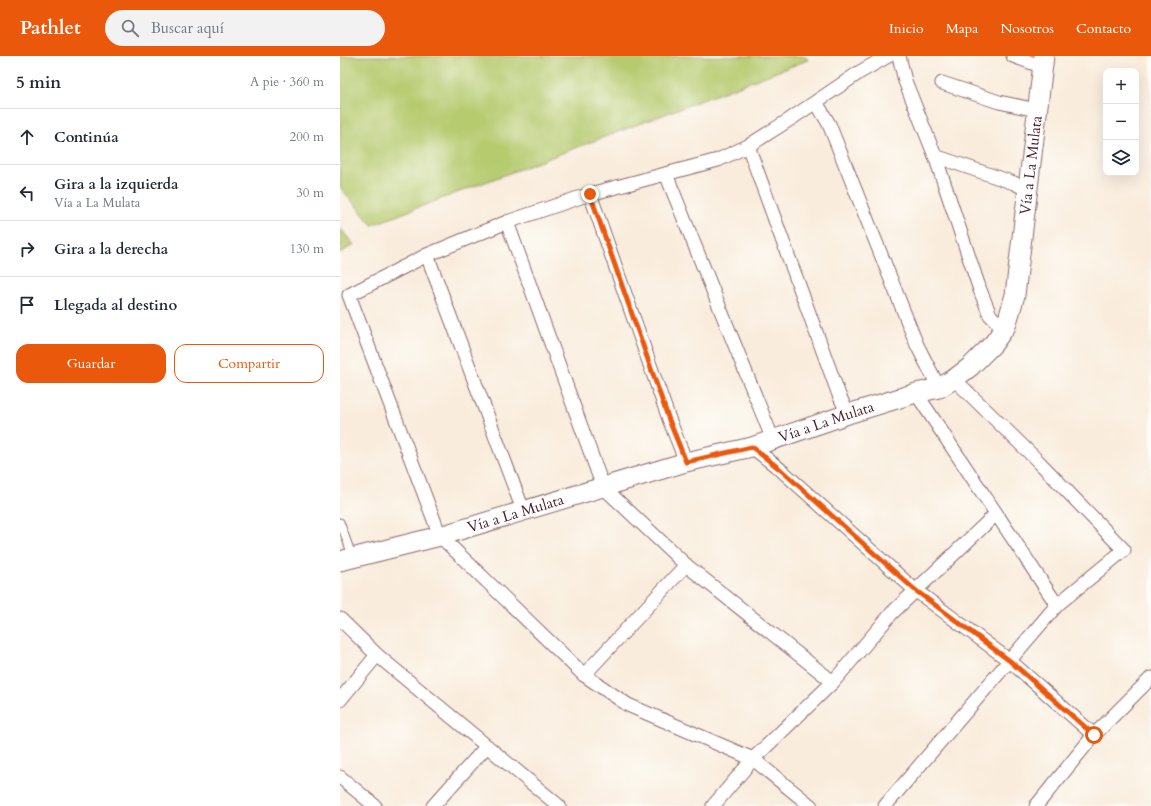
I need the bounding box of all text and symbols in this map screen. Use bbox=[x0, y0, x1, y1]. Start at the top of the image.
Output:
search box bbox=[105, 10, 385, 46]
text: Pathlet bbox=[20, 15, 81, 41]
icon: search bbox=[119, 17, 141, 39]
text: Buscar aquí bbox=[151, 18, 224, 38]
text: Inicio bbox=[889, 19, 924, 38]
text: Mapa bbox=[946, 19, 978, 38]
text: Nosotros bbox=[1000, 19, 1054, 38]
text: Contacto bbox=[1076, 19, 1131, 38]
map controls bbox=[1103, 68, 1139, 176]
button: + bbox=[1103, 68, 1139, 104]
text: 5 min bbox=[16, 71, 61, 94]
text: A pie · 360 m bbox=[250, 73, 324, 91]
button: − bbox=[1103, 104, 1139, 140]
street label: Vía a La Mulata bbox=[1015, 114, 1047, 216]
icon: ahead bbox=[16, 126, 38, 148]
text: Continúa bbox=[54, 127, 119, 147]
text: 200 m bbox=[290, 128, 324, 146]
button: layers bbox=[1103, 140, 1139, 176]
text: Gira a la izquierda bbox=[54, 174, 178, 194]
icon: left bbox=[16, 182, 38, 204]
text: 30 m bbox=[296, 184, 324, 202]
route end bbox=[581, 185, 599, 203]
text: Vía a La Mulata bbox=[54, 194, 140, 212]
icon: right bbox=[16, 238, 38, 260]
text: Gira a la derecha bbox=[54, 239, 168, 259]
text: 130 m bbox=[290, 240, 324, 258]
icon: arrive bbox=[16, 294, 38, 316]
text: Llegada al destino bbox=[54, 295, 177, 315]
button: Guardar bbox=[16, 344, 166, 383]
button: Compartir bbox=[174, 344, 324, 383]
street label: Vía a La Mulata bbox=[776, 396, 877, 447]
street label: Vía a La Mulata bbox=[465, 489, 567, 537]
route start bbox=[1085, 726, 1103, 744]

